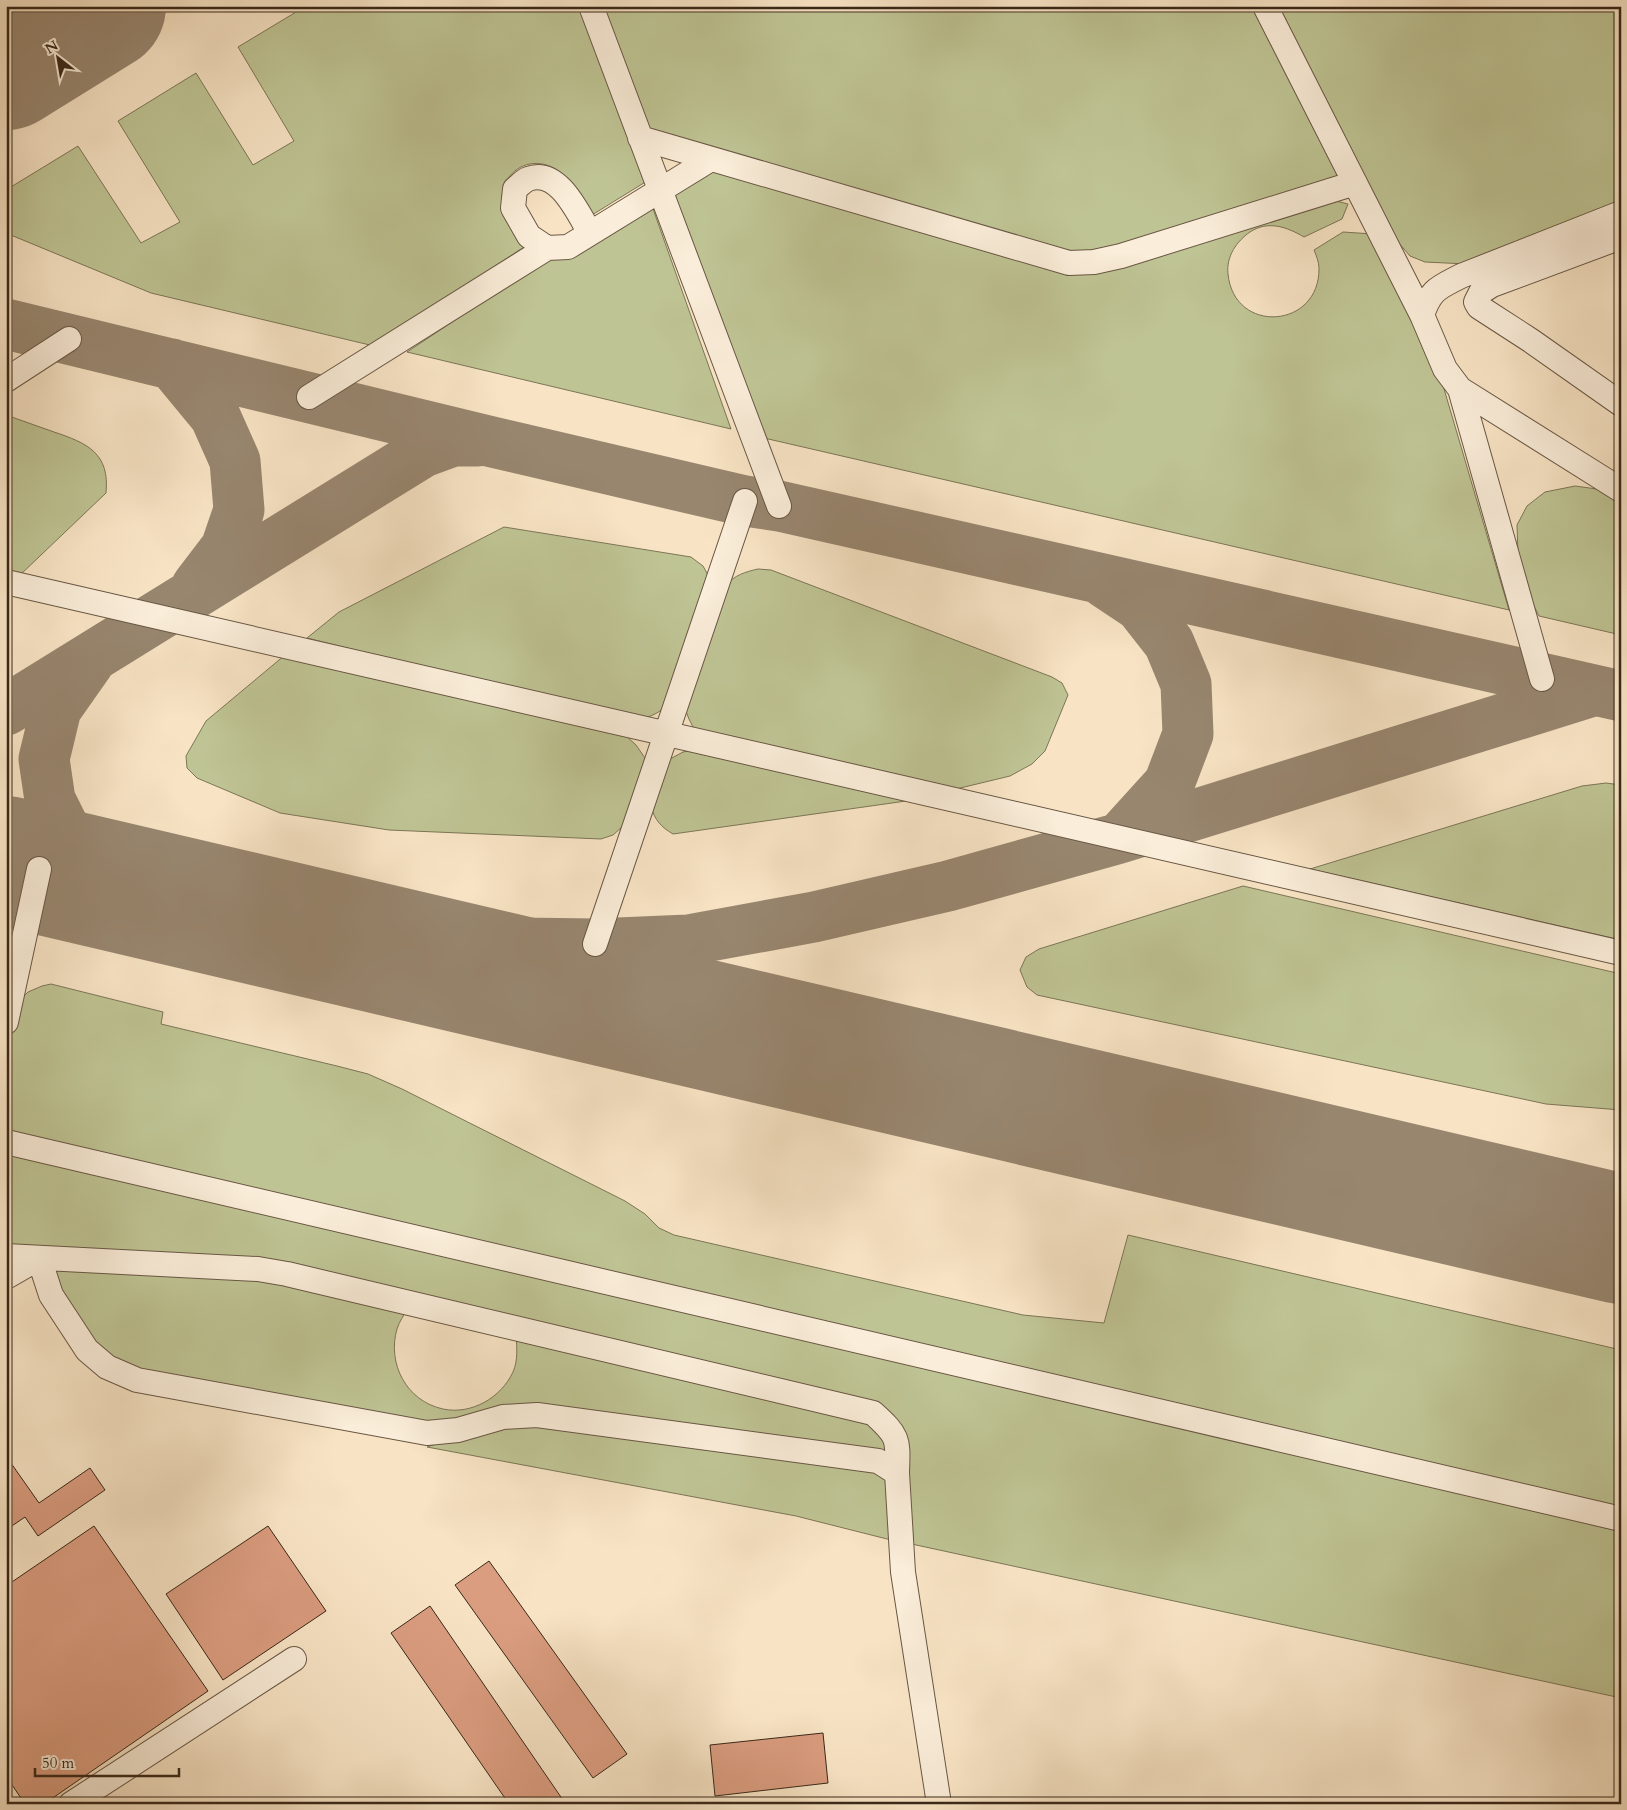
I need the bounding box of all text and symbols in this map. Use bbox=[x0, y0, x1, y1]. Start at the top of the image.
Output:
north arrow bbox=[32, 32, 82, 82]
text: N bbox=[41, 36, 62, 59]
scale bar bbox=[35, 1745, 179, 1777]
text: 50 m bbox=[42, 1753, 74, 1773]

